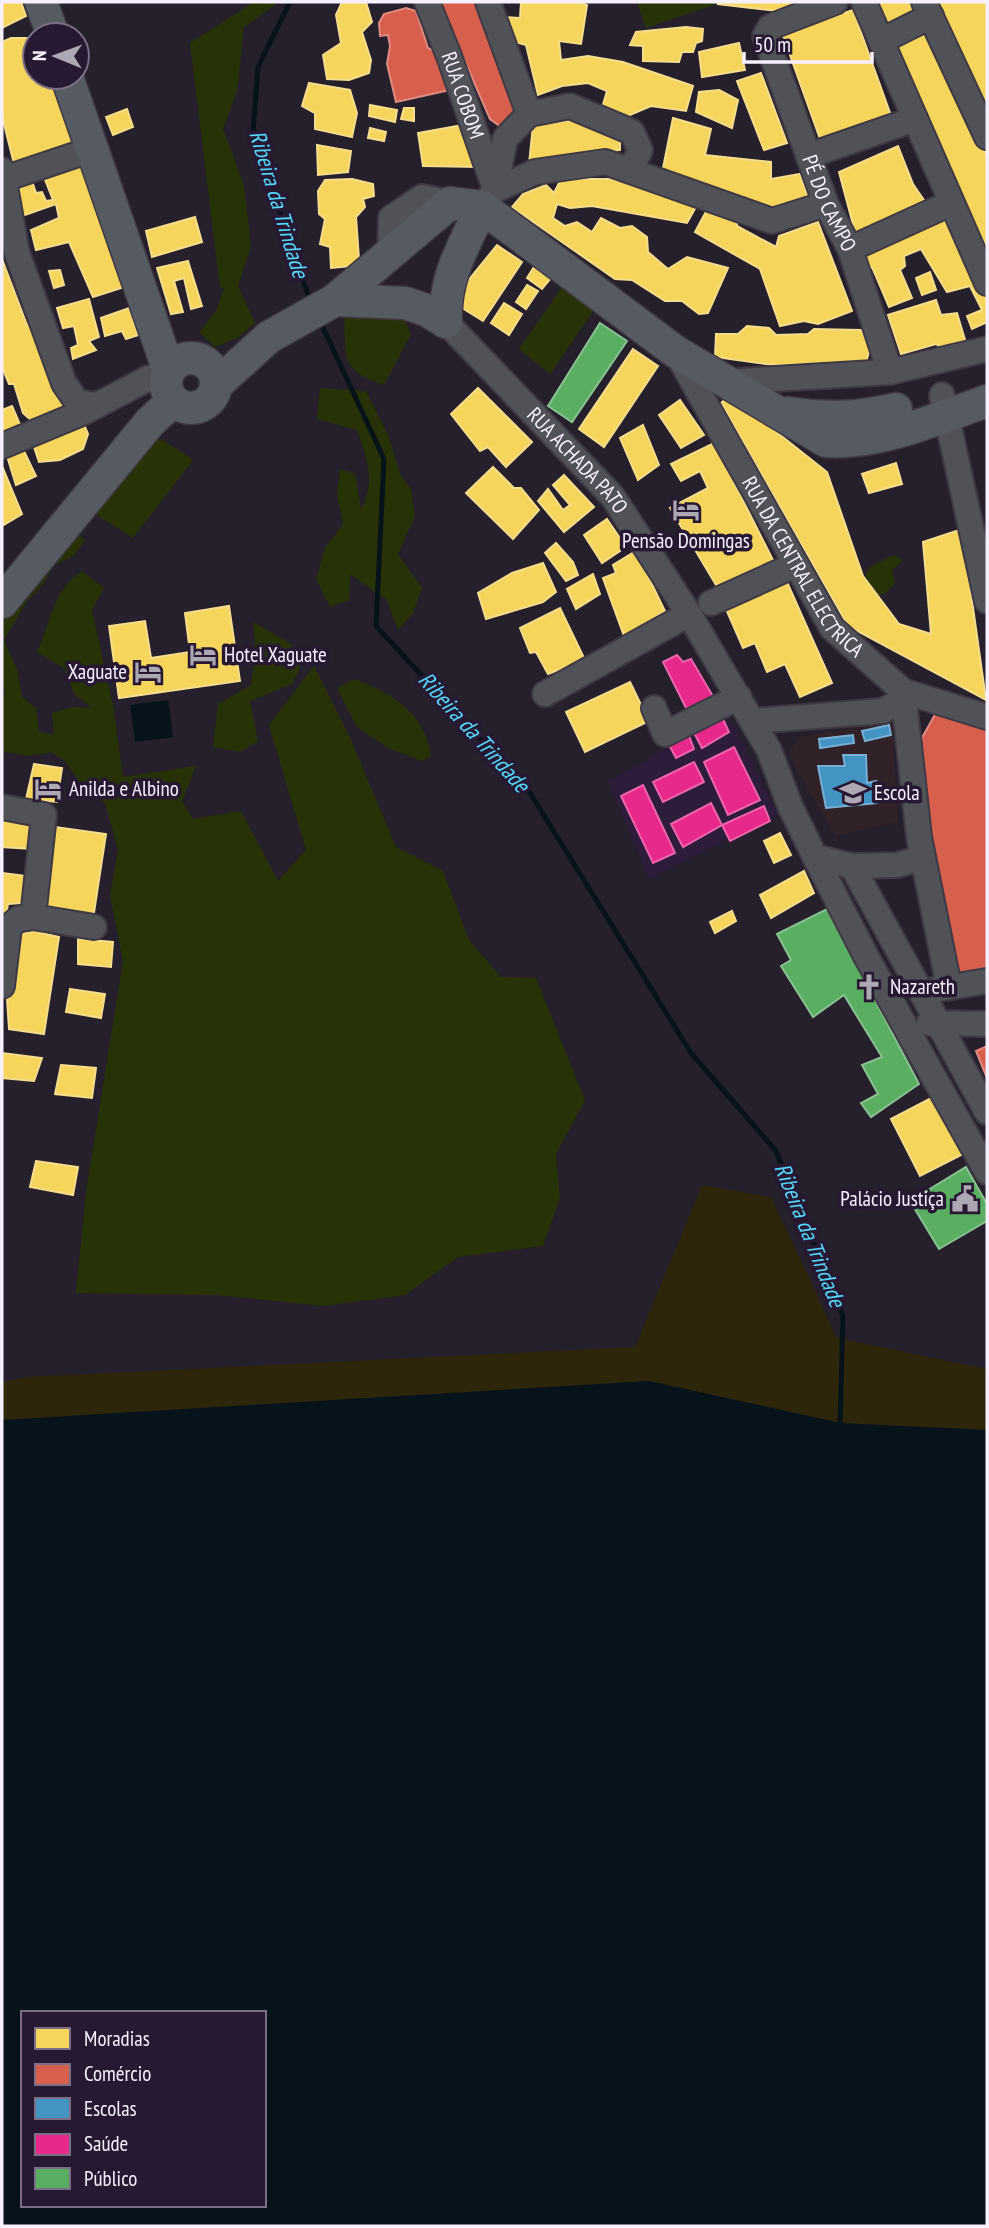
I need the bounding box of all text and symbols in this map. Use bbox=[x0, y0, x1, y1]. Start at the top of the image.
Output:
north arrow bbox=[21, 21, 91, 91]
scale bar bbox=[744, 21, 872, 65]
text: 50 m bbox=[754, 31, 791, 58]
street label: RUA COBOM bbox=[436, 48, 491, 142]
text: N bbox=[27, 50, 51, 61]
water label: Ribeira da Trindade bbox=[243, 127, 316, 283]
street label: PÉ DO CAMPO bbox=[796, 151, 863, 256]
street label: RUA ACHADA PATO bbox=[521, 401, 634, 518]
street label: RUA DA CENTRAL ELECTRICA bbox=[736, 471, 870, 663]
hotel icon: Pensão Domingas bbox=[671, 495, 701, 525]
place label: Pensão Domingas bbox=[622, 527, 750, 554]
hotel icon: Hotel Xaguate bbox=[188, 640, 218, 670]
place label: Hotel Xaguate bbox=[224, 641, 327, 668]
hotel icon: Xaguate bbox=[133, 657, 163, 687]
place label: Xaguate bbox=[68, 658, 127, 685]
water label: Ribeira da Trindade bbox=[413, 665, 537, 799]
hotel icon: Anilda e Albino bbox=[33, 774, 63, 804]
place label: Anilda e Albino bbox=[69, 775, 179, 802]
school or university icon: Escola bbox=[838, 778, 868, 808]
place label: Escola bbox=[874, 779, 920, 806]
church icon: Nazareth bbox=[854, 972, 884, 1002]
place label: Nazareth bbox=[890, 973, 955, 1000]
water label: Ribeira da Trindade bbox=[768, 1159, 853, 1312]
public building icon: Palácio Justiça bbox=[950, 1184, 980, 1214]
place label: Palácio Justiça bbox=[840, 1185, 944, 1212]
legend bbox=[21, 2011, 266, 2207]
text: Moradias bbox=[84, 2025, 150, 2052]
text: Comércio bbox=[84, 2060, 151, 2087]
text: Escolas bbox=[84, 2095, 137, 2122]
text: Saúde bbox=[84, 2130, 128, 2157]
text: Público bbox=[84, 2165, 137, 2192]

